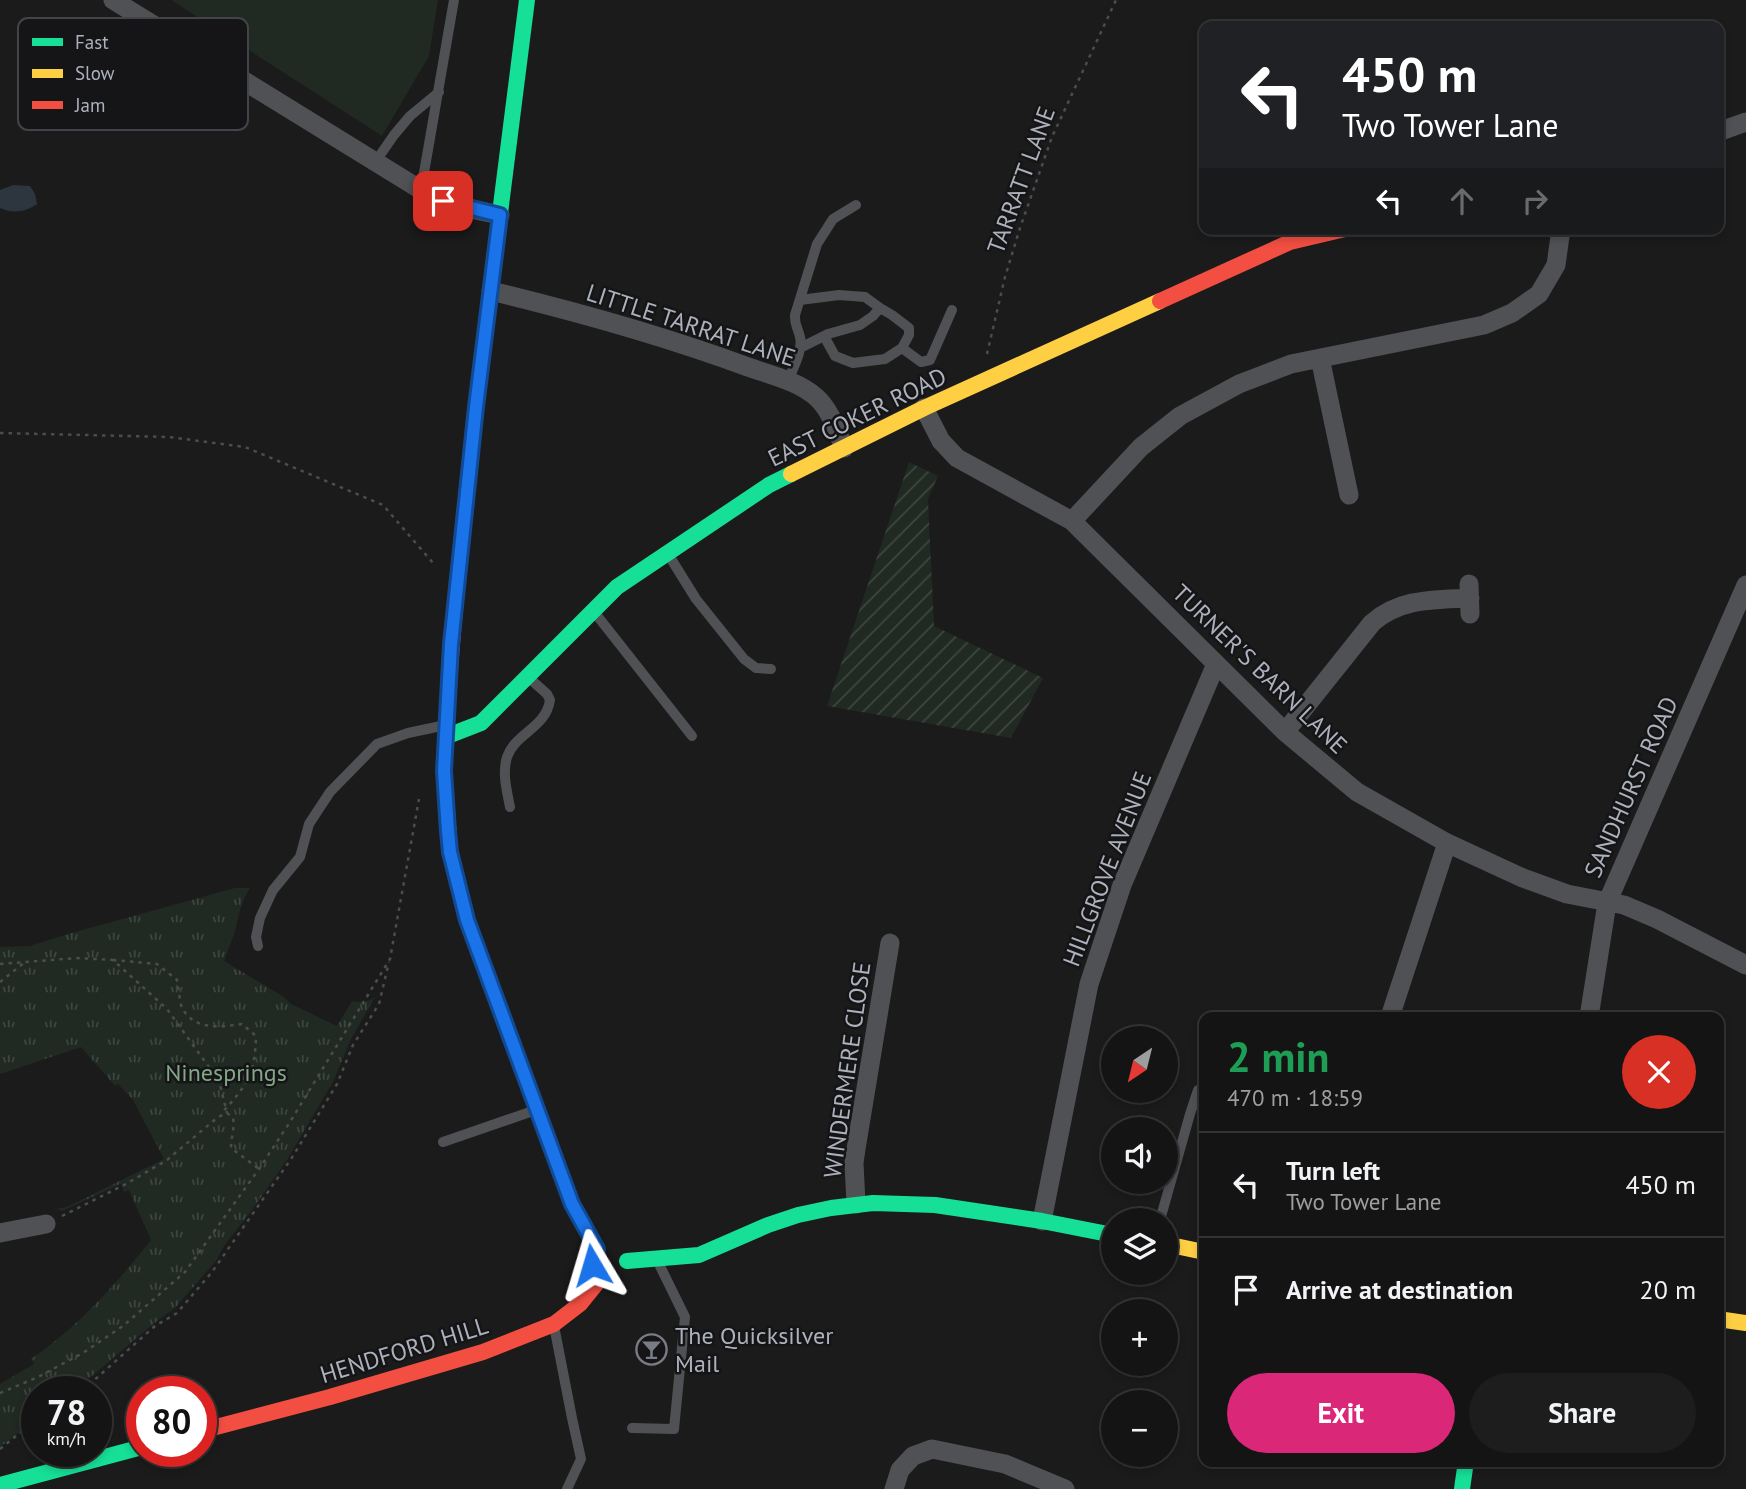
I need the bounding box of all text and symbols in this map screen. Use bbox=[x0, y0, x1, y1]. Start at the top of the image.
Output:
legend bbox=[18, 18, 248, 130]
text: Fast bbox=[75, 30, 109, 54]
text: 450 m bbox=[1342, 42, 1477, 106]
icon: left bbox=[1227, 49, 1318, 140]
text: Slow bbox=[75, 61, 115, 85]
text: Jam bbox=[74, 93, 105, 117]
street label: TARRATT LANE bbox=[980, 102, 1062, 258]
text: Two Tower Lane bbox=[1342, 104, 1558, 146]
pin bbox=[413, 171, 473, 231]
icon: arrive bbox=[424, 182, 462, 220]
icon: left bbox=[1370, 182, 1408, 220]
icon: ahead bbox=[1443, 182, 1481, 220]
icon: right bbox=[1516, 182, 1554, 220]
street label: LITTLE TARRAT LANE bbox=[583, 277, 799, 373]
street label: EAST COKER ROAD bbox=[763, 360, 951, 474]
street label: TURNER'S BARN LANE bbox=[1166, 577, 1354, 761]
street label: SANDHURST ROAD bbox=[1577, 692, 1685, 882]
street label: HILLGROVE AVENUE bbox=[1056, 767, 1158, 971]
street label: WINDERMERE CLOSE bbox=[816, 960, 878, 1180]
north arrow bbox=[1101, 1026, 1178, 1102]
map controls bbox=[1101, 1026, 1178, 1467]
text: 2 min bbox=[1227, 1029, 1329, 1084]
button: close bbox=[1622, 1035, 1696, 1109]
park label: Ninesprings bbox=[165, 1057, 287, 1088]
text: 470 m · 18:59 bbox=[1227, 1083, 1363, 1112]
button: sound bbox=[1101, 1117, 1178, 1194]
text: Turn left bbox=[1286, 1154, 1380, 1187]
icon: left bbox=[1227, 1166, 1265, 1204]
text: 450 m bbox=[1625, 1168, 1696, 1201]
text: Two Tower Lane bbox=[1286, 1187, 1442, 1216]
button: layers bbox=[1101, 1208, 1178, 1285]
position arrow bbox=[555, 1228, 629, 1302]
icon: arrive bbox=[1227, 1271, 1265, 1309]
text: Arrive at destination bbox=[1286, 1273, 1513, 1306]
text: 20 m bbox=[1640, 1273, 1696, 1306]
button: + bbox=[1101, 1299, 1178, 1376]
street label: HENDFORD HILL bbox=[316, 1310, 492, 1390]
place label: The Quicksilver Mail bbox=[675, 1320, 833, 1379]
bar icon: The Quicksilver Mail bbox=[635, 1332, 669, 1366]
button: Exit bbox=[1227, 1373, 1455, 1453]
button: Share bbox=[1469, 1373, 1696, 1453]
speed limit sign: 80 bbox=[126, 1376, 217, 1467]
text: 78 bbox=[47, 1389, 86, 1435]
button: − bbox=[1101, 1390, 1178, 1467]
text: km/h bbox=[47, 1427, 86, 1450]

